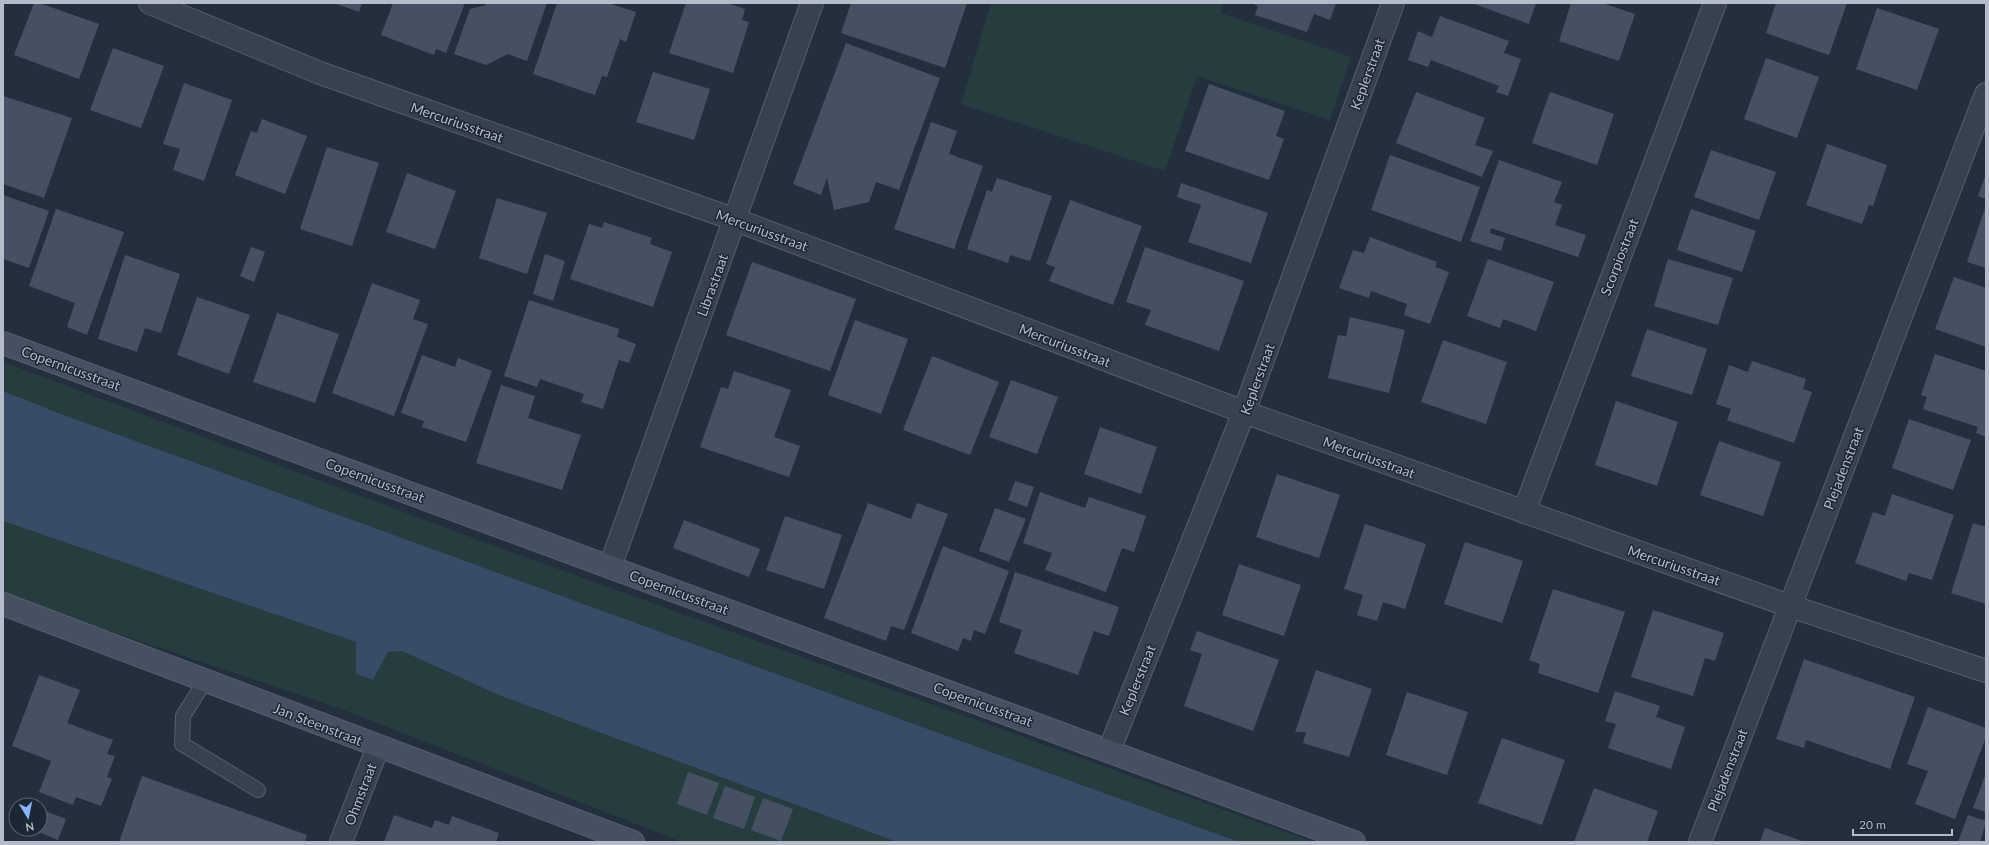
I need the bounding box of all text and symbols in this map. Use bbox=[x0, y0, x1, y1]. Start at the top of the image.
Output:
street label: Keplerstraat bbox=[1346, 36, 1388, 112]
street label: Mercuriusstraat bbox=[409, 98, 505, 146]
street label: Mercuriusstraat bbox=[714, 205, 810, 255]
street label: Scorpiostraat bbox=[1597, 216, 1641, 298]
street label: Librastraat bbox=[693, 251, 731, 319]
street label: Mercuriusstraat bbox=[1017, 320, 1113, 370]
street label: Keplerstraat bbox=[1236, 341, 1278, 417]
street label: Copernicusstraat bbox=[19, 342, 123, 394]
street label: Plejadenstraat bbox=[1819, 424, 1867, 512]
street label: Mercuriusstraat bbox=[1321, 432, 1417, 482]
street label: Copernicusstraat bbox=[323, 454, 427, 506]
street label: Mercuriusstraat bbox=[1626, 541, 1722, 589]
street label: Copernicusstraat bbox=[627, 566, 731, 618]
street label: Keplerstraat bbox=[1115, 642, 1159, 718]
street label: Copernicusstraat bbox=[931, 678, 1035, 730]
street label: Jan Steenstraat bbox=[271, 699, 365, 749]
street label: Plejadenstraat bbox=[1703, 726, 1751, 814]
street label: Ohmstraat bbox=[340, 760, 380, 828]
north arrow bbox=[8, 797, 48, 837]
scale bar bbox=[1853, 811, 1952, 837]
text: 20 m bbox=[1859, 817, 1886, 832]
text: N bbox=[25, 820, 35, 834]

